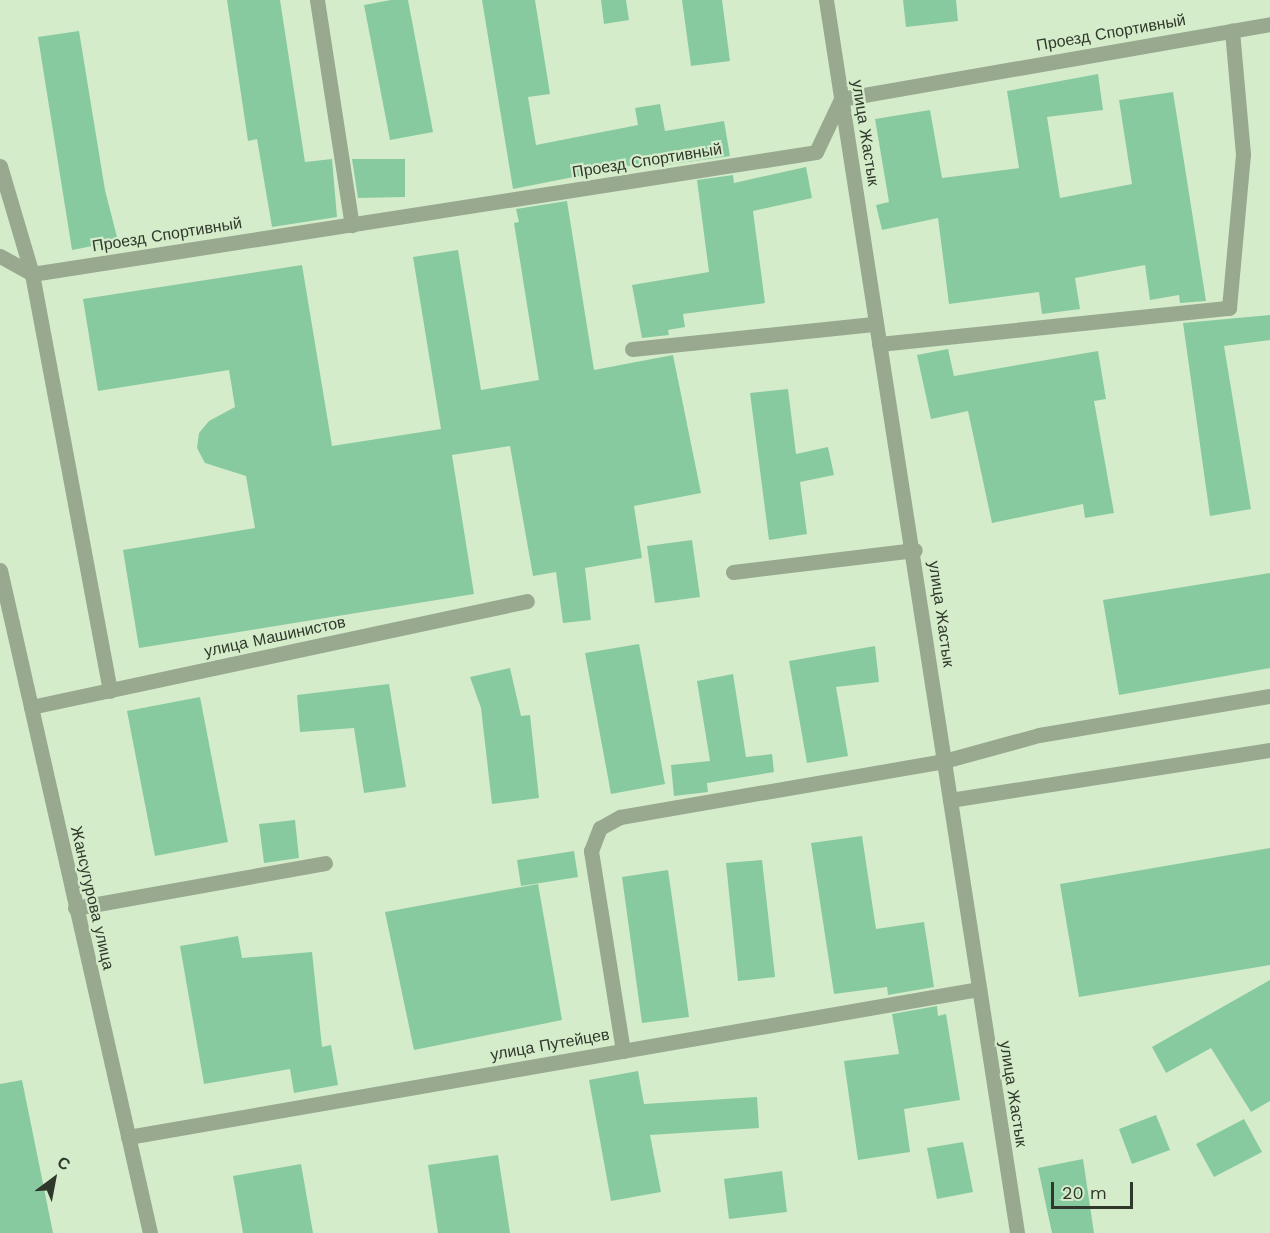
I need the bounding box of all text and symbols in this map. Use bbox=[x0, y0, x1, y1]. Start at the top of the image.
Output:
street label: Проезд Спортивный bbox=[1035, 10, 1187, 56]
street label: улица Жастык bbox=[847, 79, 883, 187]
street label: Проезд Спортивный bbox=[571, 140, 723, 182]
street label: Проезд Спортивный bbox=[91, 214, 243, 256]
street label: улица Жастык bbox=[924, 560, 958, 668]
street label: улица Машинистов bbox=[203, 613, 347, 661]
street label: Жансугурова улица bbox=[66, 824, 118, 972]
street label: улица Путейцев bbox=[489, 1025, 611, 1065]
street label: улица Жастык bbox=[995, 1040, 1031, 1148]
north arrow bbox=[24, 1149, 84, 1209]
text: С bbox=[54, 1152, 74, 1174]
scale bar bbox=[1054, 1170, 1136, 1208]
text: 20 m bbox=[1062, 1182, 1107, 1203]

